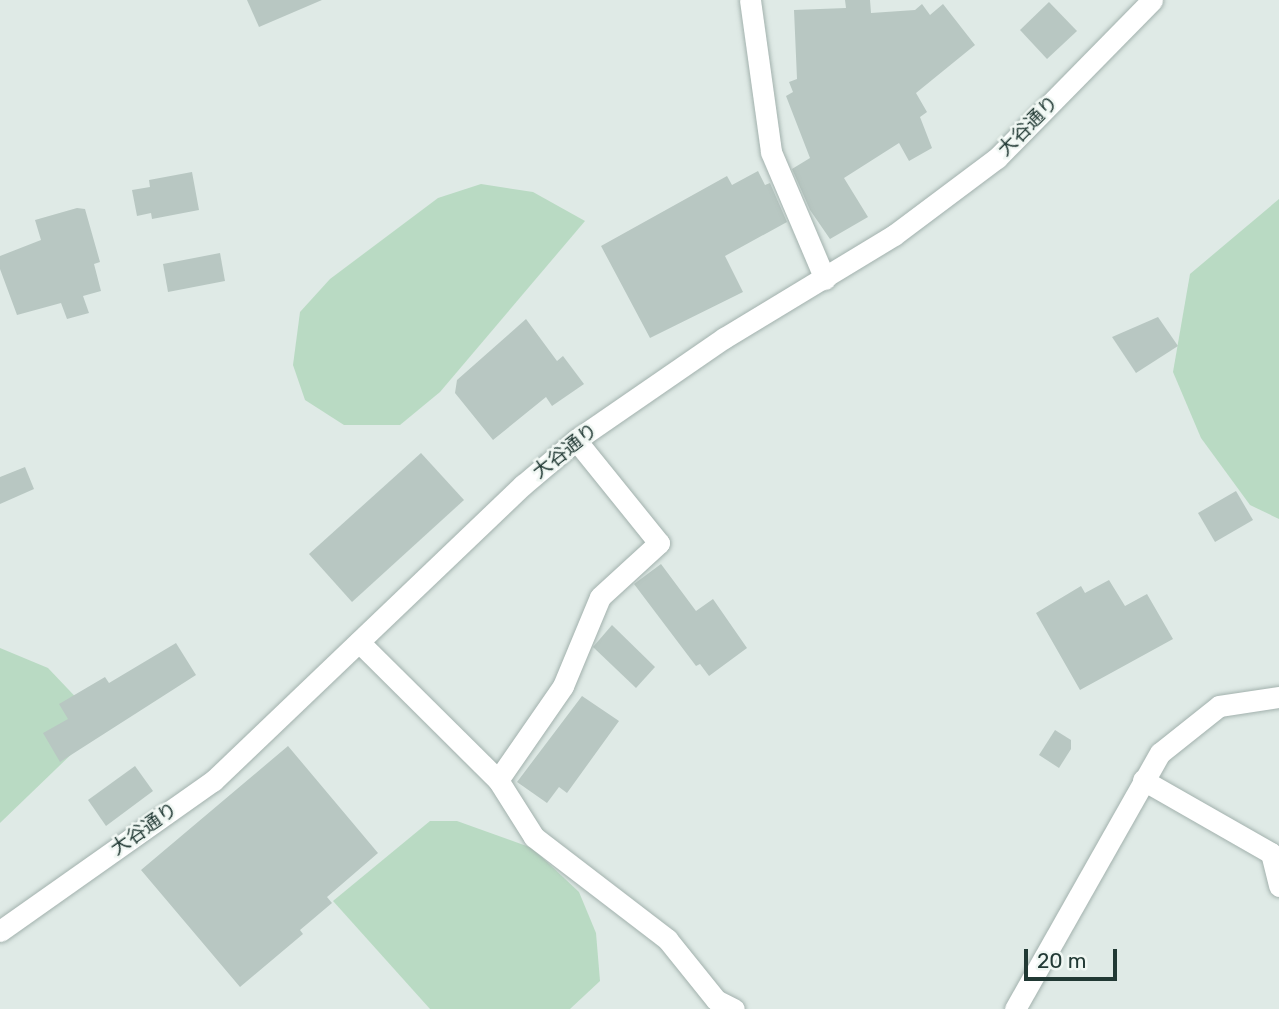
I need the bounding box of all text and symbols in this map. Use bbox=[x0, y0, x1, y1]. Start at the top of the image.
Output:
street label: 大谷通り bbox=[993, 91, 1063, 161]
street label: 大谷通り bbox=[528, 419, 602, 483]
street label: 大谷通り bbox=[106, 798, 182, 860]
scale bar bbox=[1027, 936, 1120, 980]
text: 20 m bbox=[1037, 948, 1086, 973]

